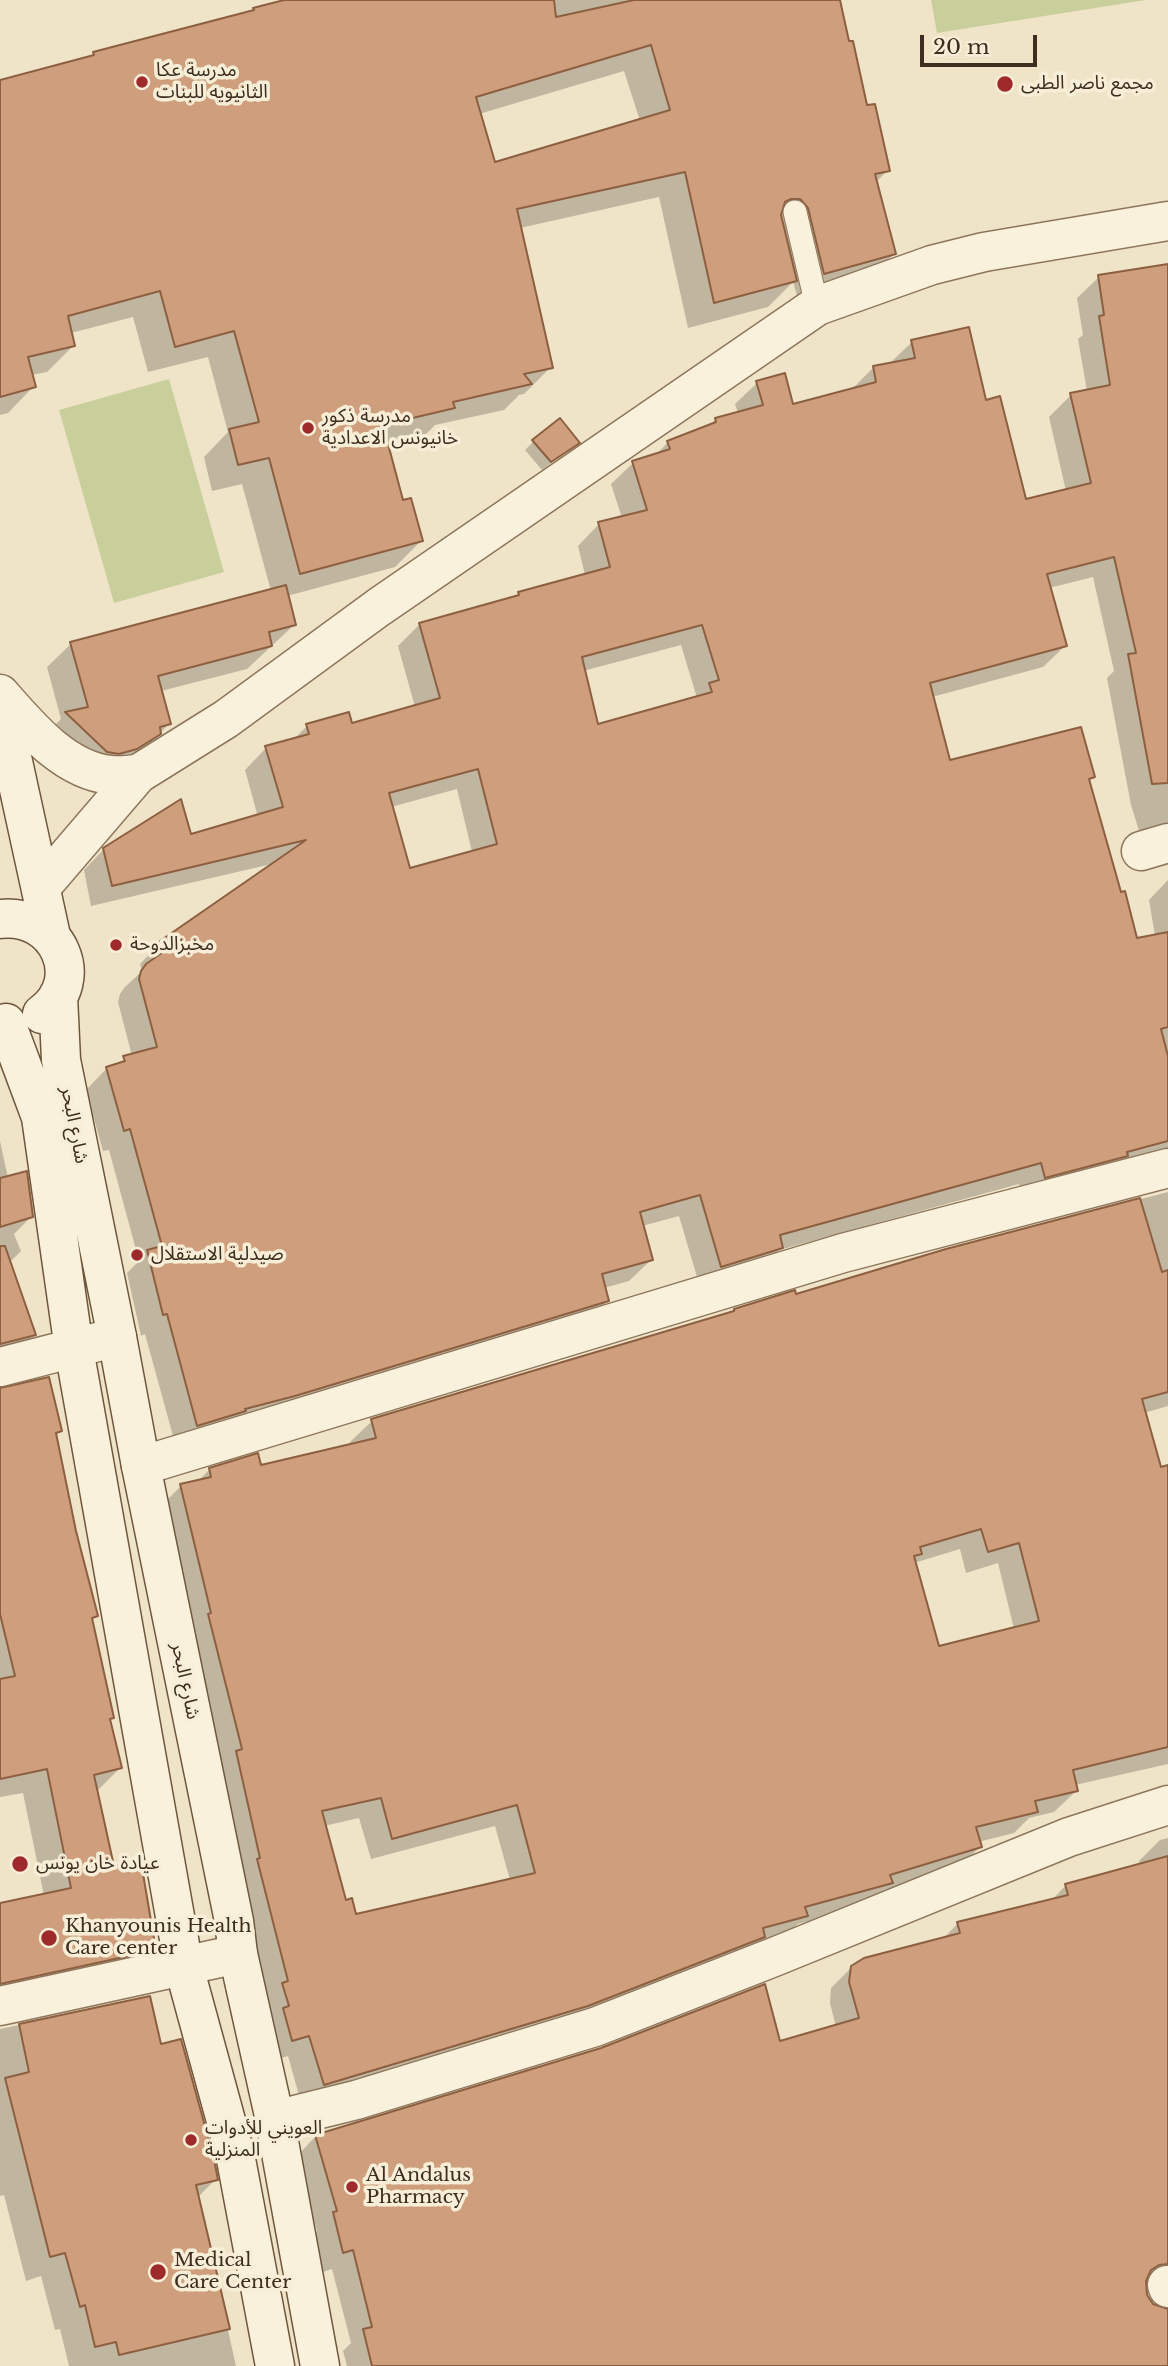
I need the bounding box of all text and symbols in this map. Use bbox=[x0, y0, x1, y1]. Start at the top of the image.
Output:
scale bar bbox=[923, 21, 1040, 65]
text: 20 m bbox=[933, 34, 990, 60]
place label: مدرسة عكا الثانيويه للبنات bbox=[156, 60, 268, 104]
place label: مجمع ناصر الطبى bbox=[1021, 73, 1154, 95]
marker: مدرسة عكا الثانيويه للبنات bbox=[134, 74, 150, 90]
marker: مجمع ناصر الطبى bbox=[995, 74, 1015, 94]
place label: مدرسة ذكور خانيونس الاعدادية bbox=[322, 406, 458, 450]
marker: مدرسة ذكور خانيونس الاعدادية bbox=[300, 420, 316, 436]
place label: مخبزالدوحة bbox=[130, 934, 214, 956]
marker: مخبزالدوحة bbox=[108, 937, 124, 953]
street label: شارع البحر bbox=[55, 1084, 93, 1166]
place label: صيدلية الاستقلال bbox=[151, 1244, 284, 1266]
marker: صيدلية الاستقلال bbox=[129, 1247, 145, 1263]
street label: شارع البحر bbox=[166, 1640, 204, 1722]
place label: عيادة خان يونس bbox=[36, 1853, 159, 1875]
marker: عيادة خان يونس bbox=[10, 1854, 30, 1874]
place label: Khanyounis Health Care center bbox=[65, 1916, 252, 1960]
marker: Khanyounis Health Care center bbox=[39, 1928, 59, 1948]
place label: العويني للأدوات المنزلية bbox=[205, 2118, 322, 2162]
marker: العويني للأدوات المنزلية bbox=[183, 2132, 199, 2148]
place label: Al Andalus Pharmacy bbox=[366, 2165, 471, 2209]
marker: Al Andalus Pharmacy bbox=[344, 2179, 360, 2195]
place label: Medical Care Center bbox=[174, 2250, 291, 2294]
marker: Medical Care Center bbox=[148, 2262, 168, 2282]

